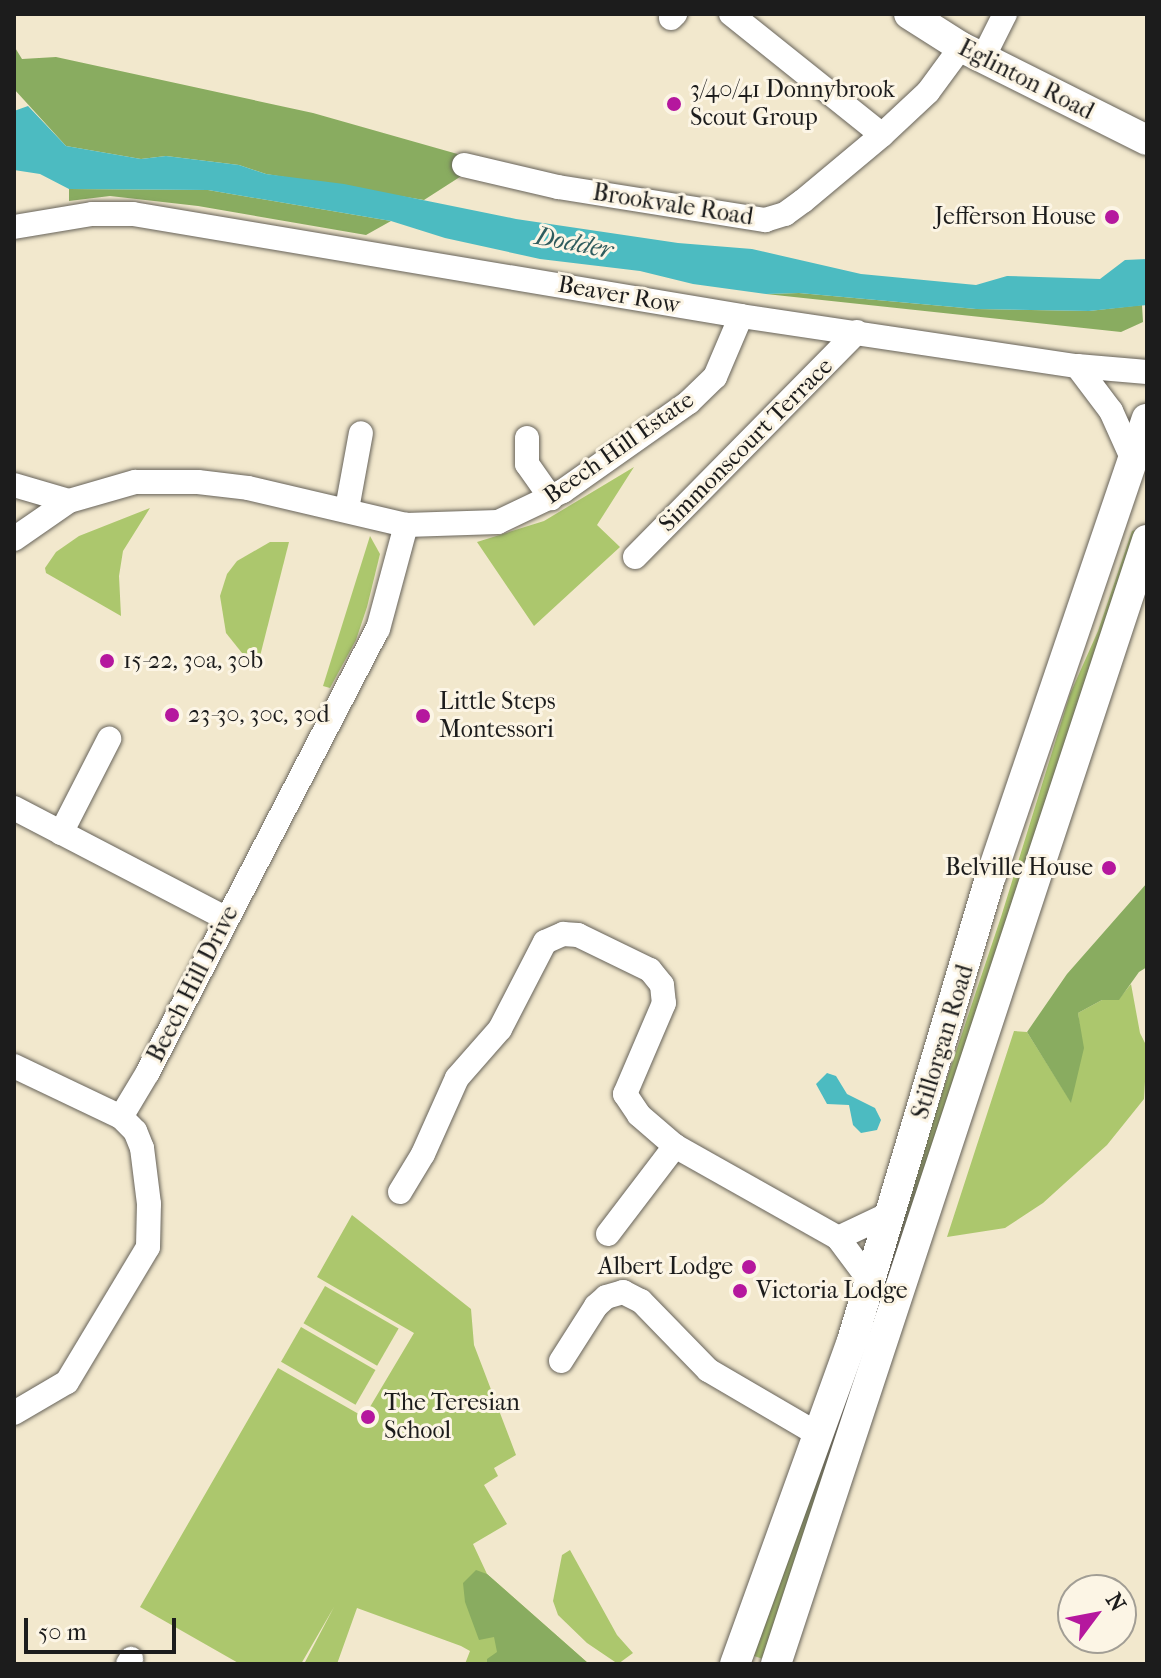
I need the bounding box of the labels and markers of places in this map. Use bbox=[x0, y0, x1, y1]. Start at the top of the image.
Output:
place label: 3/40/41 Donnybrook Scout Group bbox=[690, 76, 895, 132]
marker: 3/40/41 Donnybrook Scout Group bbox=[665, 95, 683, 113]
place label: Jefferson House bbox=[934, 203, 1096, 231]
marker: Jefferson House bbox=[1103, 208, 1121, 226]
place label: 15-22, 30a, 30b bbox=[123, 647, 263, 675]
marker: 15-22, 30a, 30b bbox=[98, 652, 116, 670]
place label: Little Steps Montessori bbox=[439, 688, 556, 744]
place label: 23-30, 30c, 30d bbox=[188, 701, 330, 729]
marker: 23-30, 30c, 30d bbox=[163, 706, 181, 724]
marker: Little Steps Montessori bbox=[414, 707, 432, 725]
place label: Belville House bbox=[945, 854, 1093, 882]
marker: Belville House bbox=[1100, 859, 1118, 877]
place label: Albert Lodge bbox=[598, 1253, 733, 1281]
marker: Albert Lodge bbox=[740, 1258, 758, 1276]
place label: Victoria Lodge bbox=[756, 1277, 908, 1305]
marker: Victoria Lodge bbox=[731, 1282, 749, 1300]
place label: The Teresian School bbox=[384, 1389, 520, 1445]
marker: The Teresian School bbox=[359, 1408, 377, 1426]

